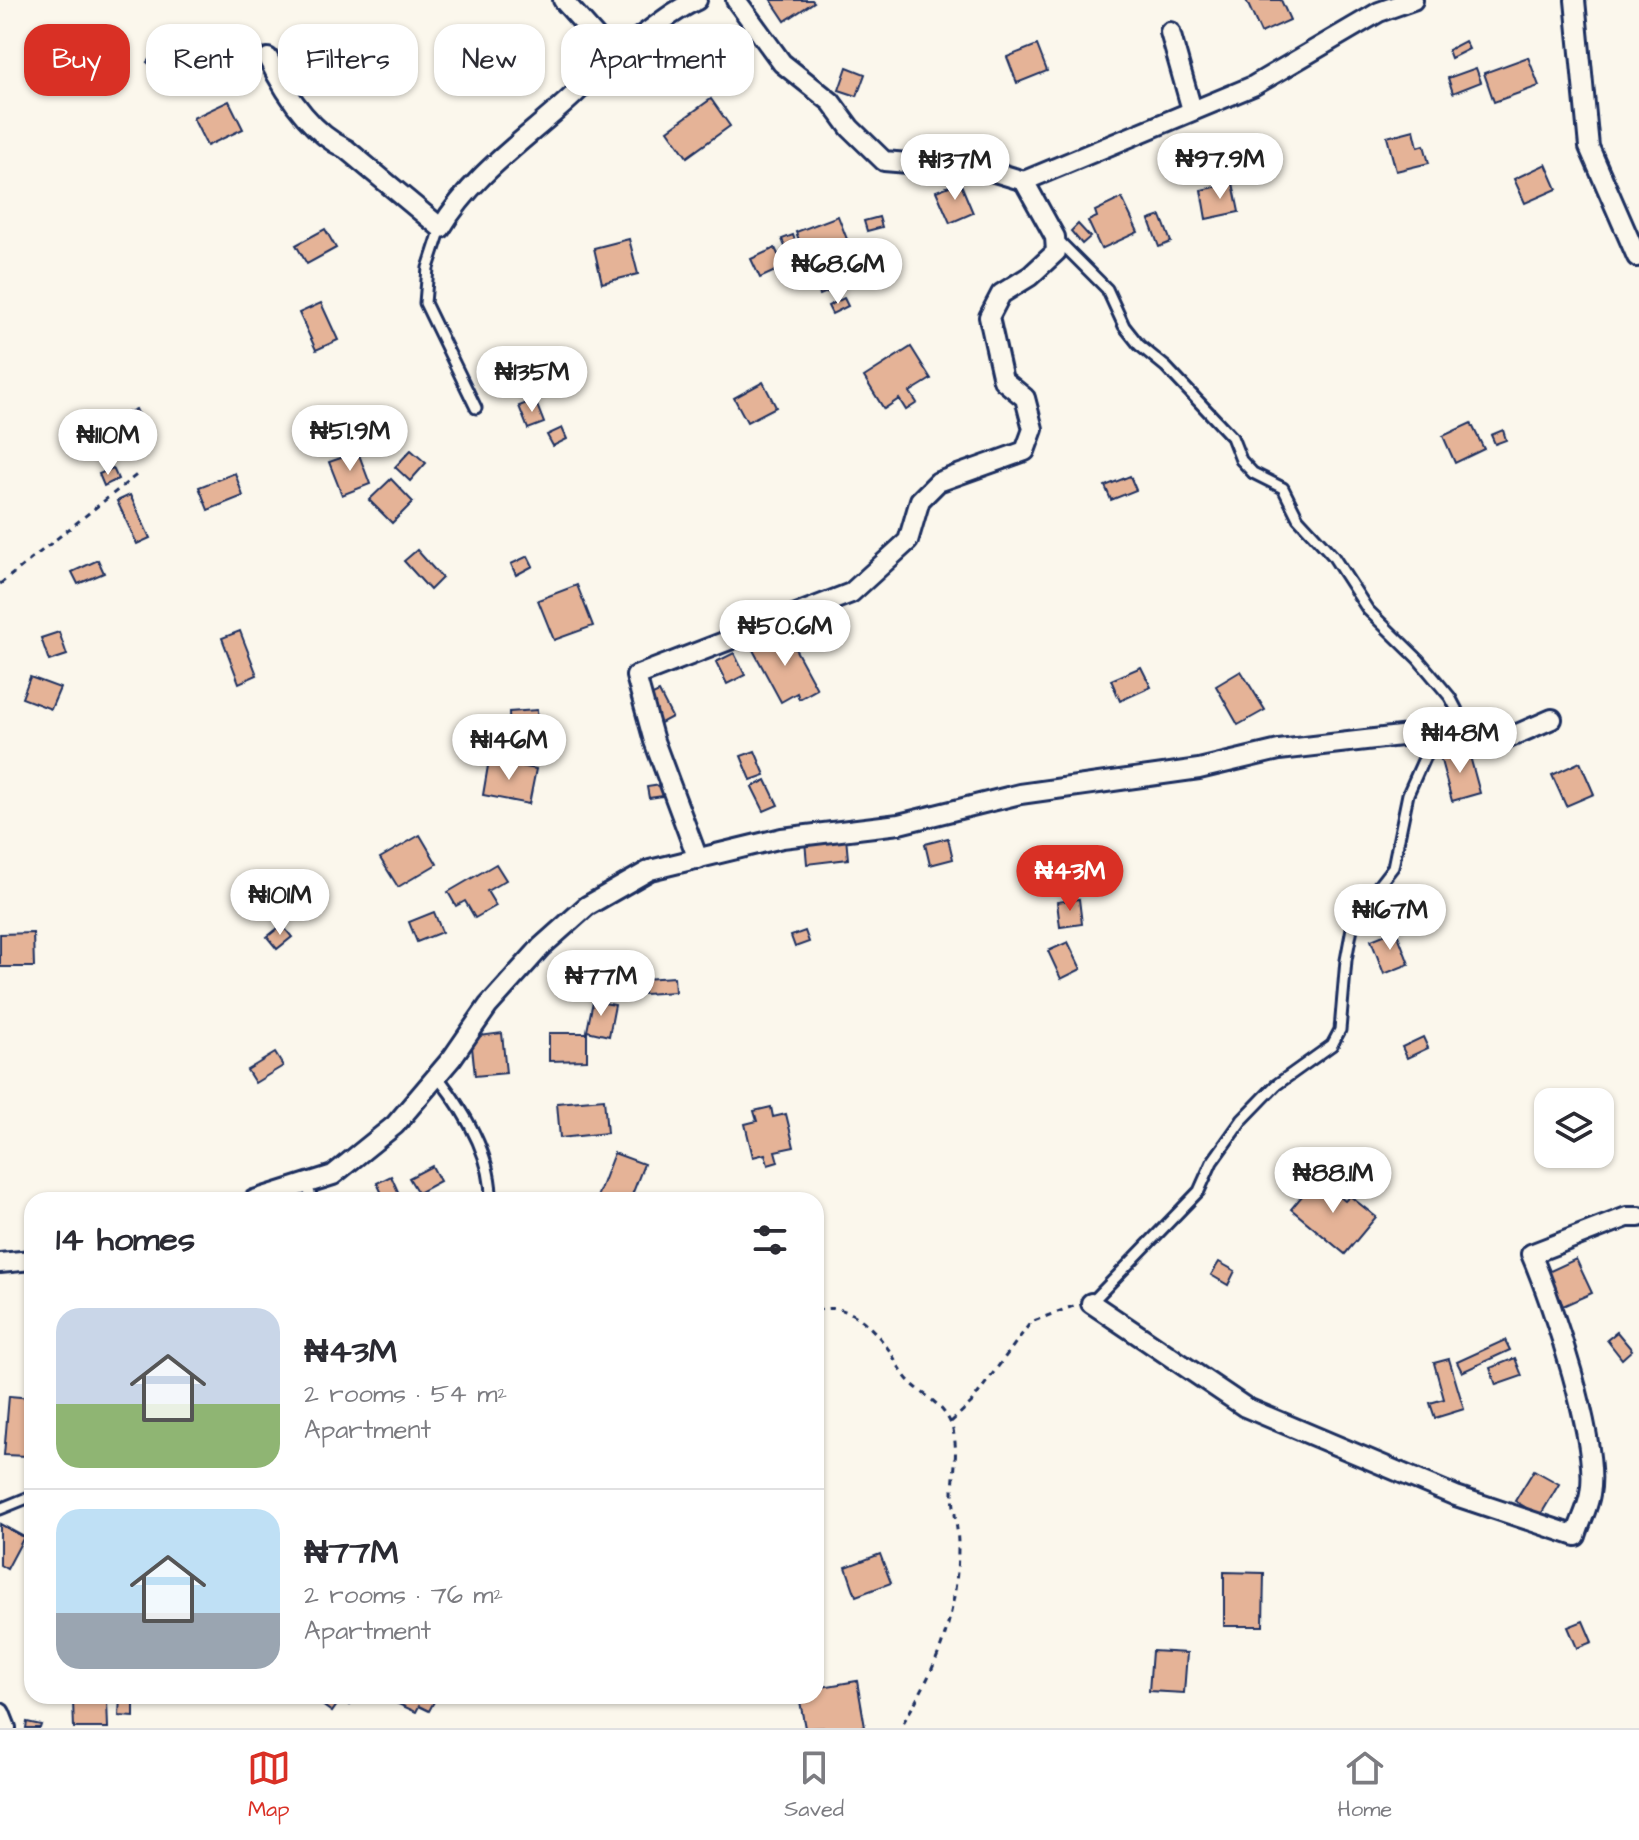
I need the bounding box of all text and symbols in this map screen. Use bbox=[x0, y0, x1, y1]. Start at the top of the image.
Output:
chip: Buy bbox=[24, 24, 130, 96]
chip: Rent bbox=[146, 24, 262, 96]
chip: Filters bbox=[278, 24, 418, 96]
chip: New bbox=[434, 24, 545, 96]
chip: Apartment bbox=[561, 24, 754, 96]
pin: ₦97.9M bbox=[1155, 133, 1285, 201]
pin: ₦137M bbox=[899, 134, 1011, 202]
text: ₦97.9M bbox=[1175, 141, 1265, 177]
text: ₦137M bbox=[919, 142, 991, 178]
pin: ₦68.6M bbox=[773, 238, 903, 306]
text: ₦68.6M bbox=[791, 246, 885, 282]
pin: ₦135M bbox=[476, 346, 588, 414]
text: ₦135M bbox=[494, 354, 570, 390]
pin: ₦51.9M bbox=[285, 405, 415, 473]
pin: ₦110M bbox=[52, 409, 164, 477]
text: ₦51.9M bbox=[310, 413, 390, 449]
text: ₦110M bbox=[76, 417, 140, 453]
pin: ₦50.6M bbox=[720, 600, 850, 668]
text: ₦50.6M bbox=[737, 608, 833, 644]
pin: ₦148M bbox=[1404, 707, 1516, 775]
pin: ₦146M bbox=[453, 714, 565, 782]
text: ₦148M bbox=[1421, 715, 1499, 751]
text: ₦146M bbox=[470, 722, 548, 758]
pin: ₦43M bbox=[1023, 845, 1117, 913]
text: ₦43M bbox=[1034, 853, 1106, 889]
pin: ₦101M bbox=[224, 869, 336, 937]
text: ₦101M bbox=[248, 877, 312, 913]
pin: ₦167M bbox=[1334, 884, 1446, 952]
text: ₦167M bbox=[1352, 892, 1428, 928]
pin: ₦77M bbox=[554, 950, 648, 1018]
text: ₦77M bbox=[565, 958, 637, 994]
map controls bbox=[1534, 1088, 1614, 1168]
button: layers bbox=[1534, 1088, 1614, 1168]
pin: ₦88.1M bbox=[1268, 1147, 1398, 1215]
text: ₦88.1M bbox=[1293, 1155, 1373, 1191]
text: 14 homes bbox=[56, 1216, 195, 1264]
icon: filters bbox=[748, 1218, 792, 1262]
text: ₦43M bbox=[304, 1328, 397, 1376]
icon: home bbox=[120, 1340, 216, 1436]
text: 2 rooms · 54 m² bbox=[304, 1376, 507, 1412]
text: Apartment bbox=[304, 1412, 431, 1448]
text: ₦77M bbox=[304, 1529, 399, 1577]
icon: home bbox=[120, 1541, 216, 1637]
text: 2 rooms · 76 m² bbox=[304, 1577, 503, 1613]
text: Apartment bbox=[304, 1613, 431, 1649]
tab: Map bbox=[247, 1746, 291, 1825]
tab: Saved bbox=[784, 1746, 844, 1825]
tab: Home bbox=[1338, 1746, 1392, 1825]

